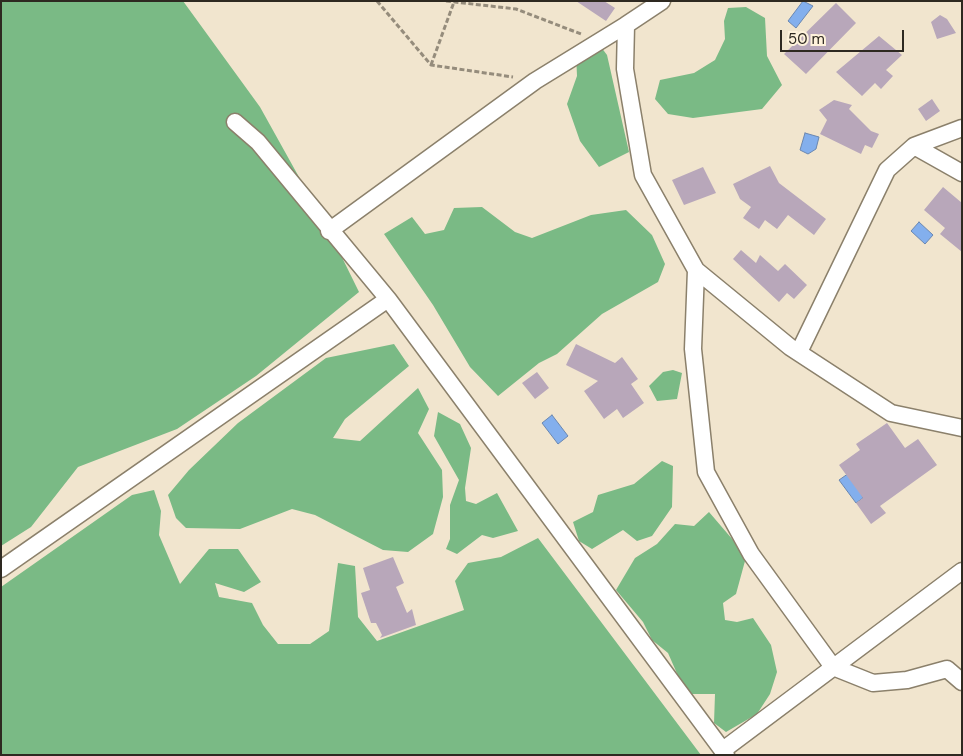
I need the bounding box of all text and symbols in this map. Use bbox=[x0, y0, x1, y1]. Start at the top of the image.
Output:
scale bar bbox=[783, 20, 907, 52]
text: 50 m bbox=[788, 29, 825, 49]

